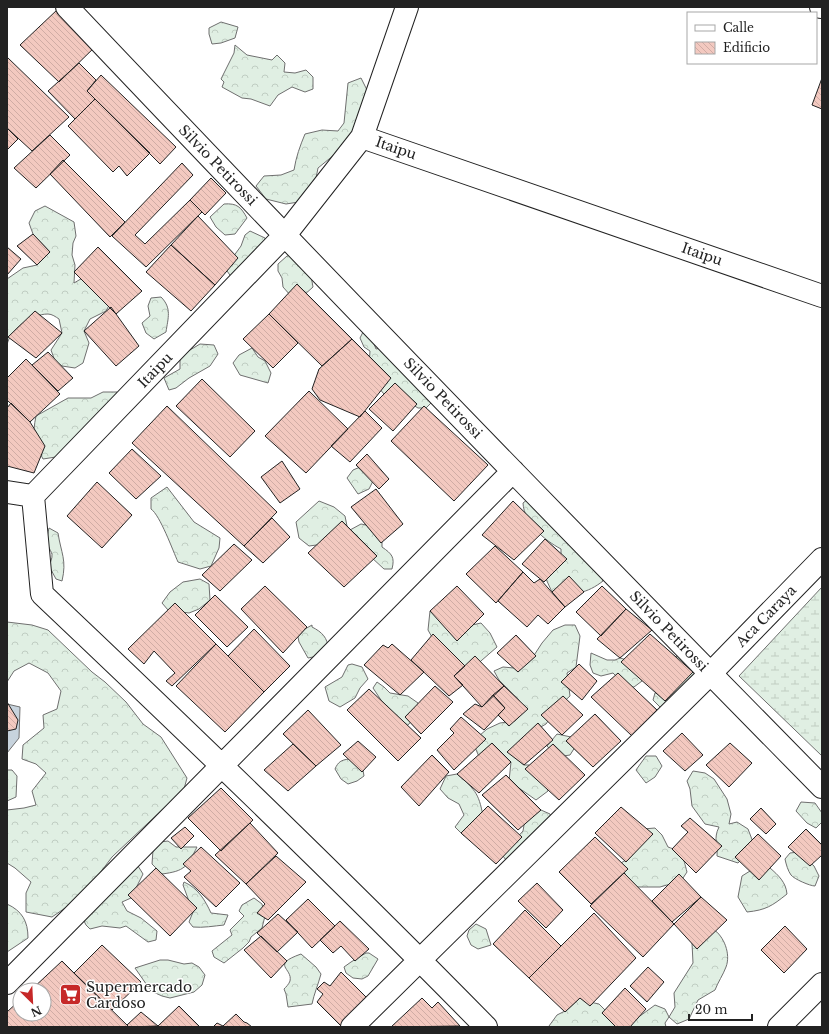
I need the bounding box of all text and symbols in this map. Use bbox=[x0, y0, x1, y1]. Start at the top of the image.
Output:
legend bbox=[687, 12, 817, 64]
text: Calle bbox=[723, 20, 754, 35]
text: Edificio bbox=[723, 40, 770, 55]
street label: Silvio Petirossi bbox=[175, 121, 261, 209]
street label: Itaipu bbox=[373, 133, 420, 164]
street label: Itaipu bbox=[679, 239, 726, 270]
street label: Itaipu bbox=[134, 348, 177, 391]
street label: Silvio Petirossi bbox=[400, 354, 486, 442]
street label: Aca Caraya bbox=[731, 581, 800, 652]
street label: Silvio Petirossi bbox=[626, 587, 712, 675]
place label: Supermercado Cardoso bbox=[86, 978, 192, 1012]
north arrow bbox=[12, 982, 52, 1022]
supermarket icon: Supermercado Cardoso bbox=[57, 982, 83, 1008]
scale bar bbox=[689, 996, 752, 1022]
text: 20 m bbox=[695, 1002, 727, 1017]
text: N bbox=[28, 1003, 44, 1020]

